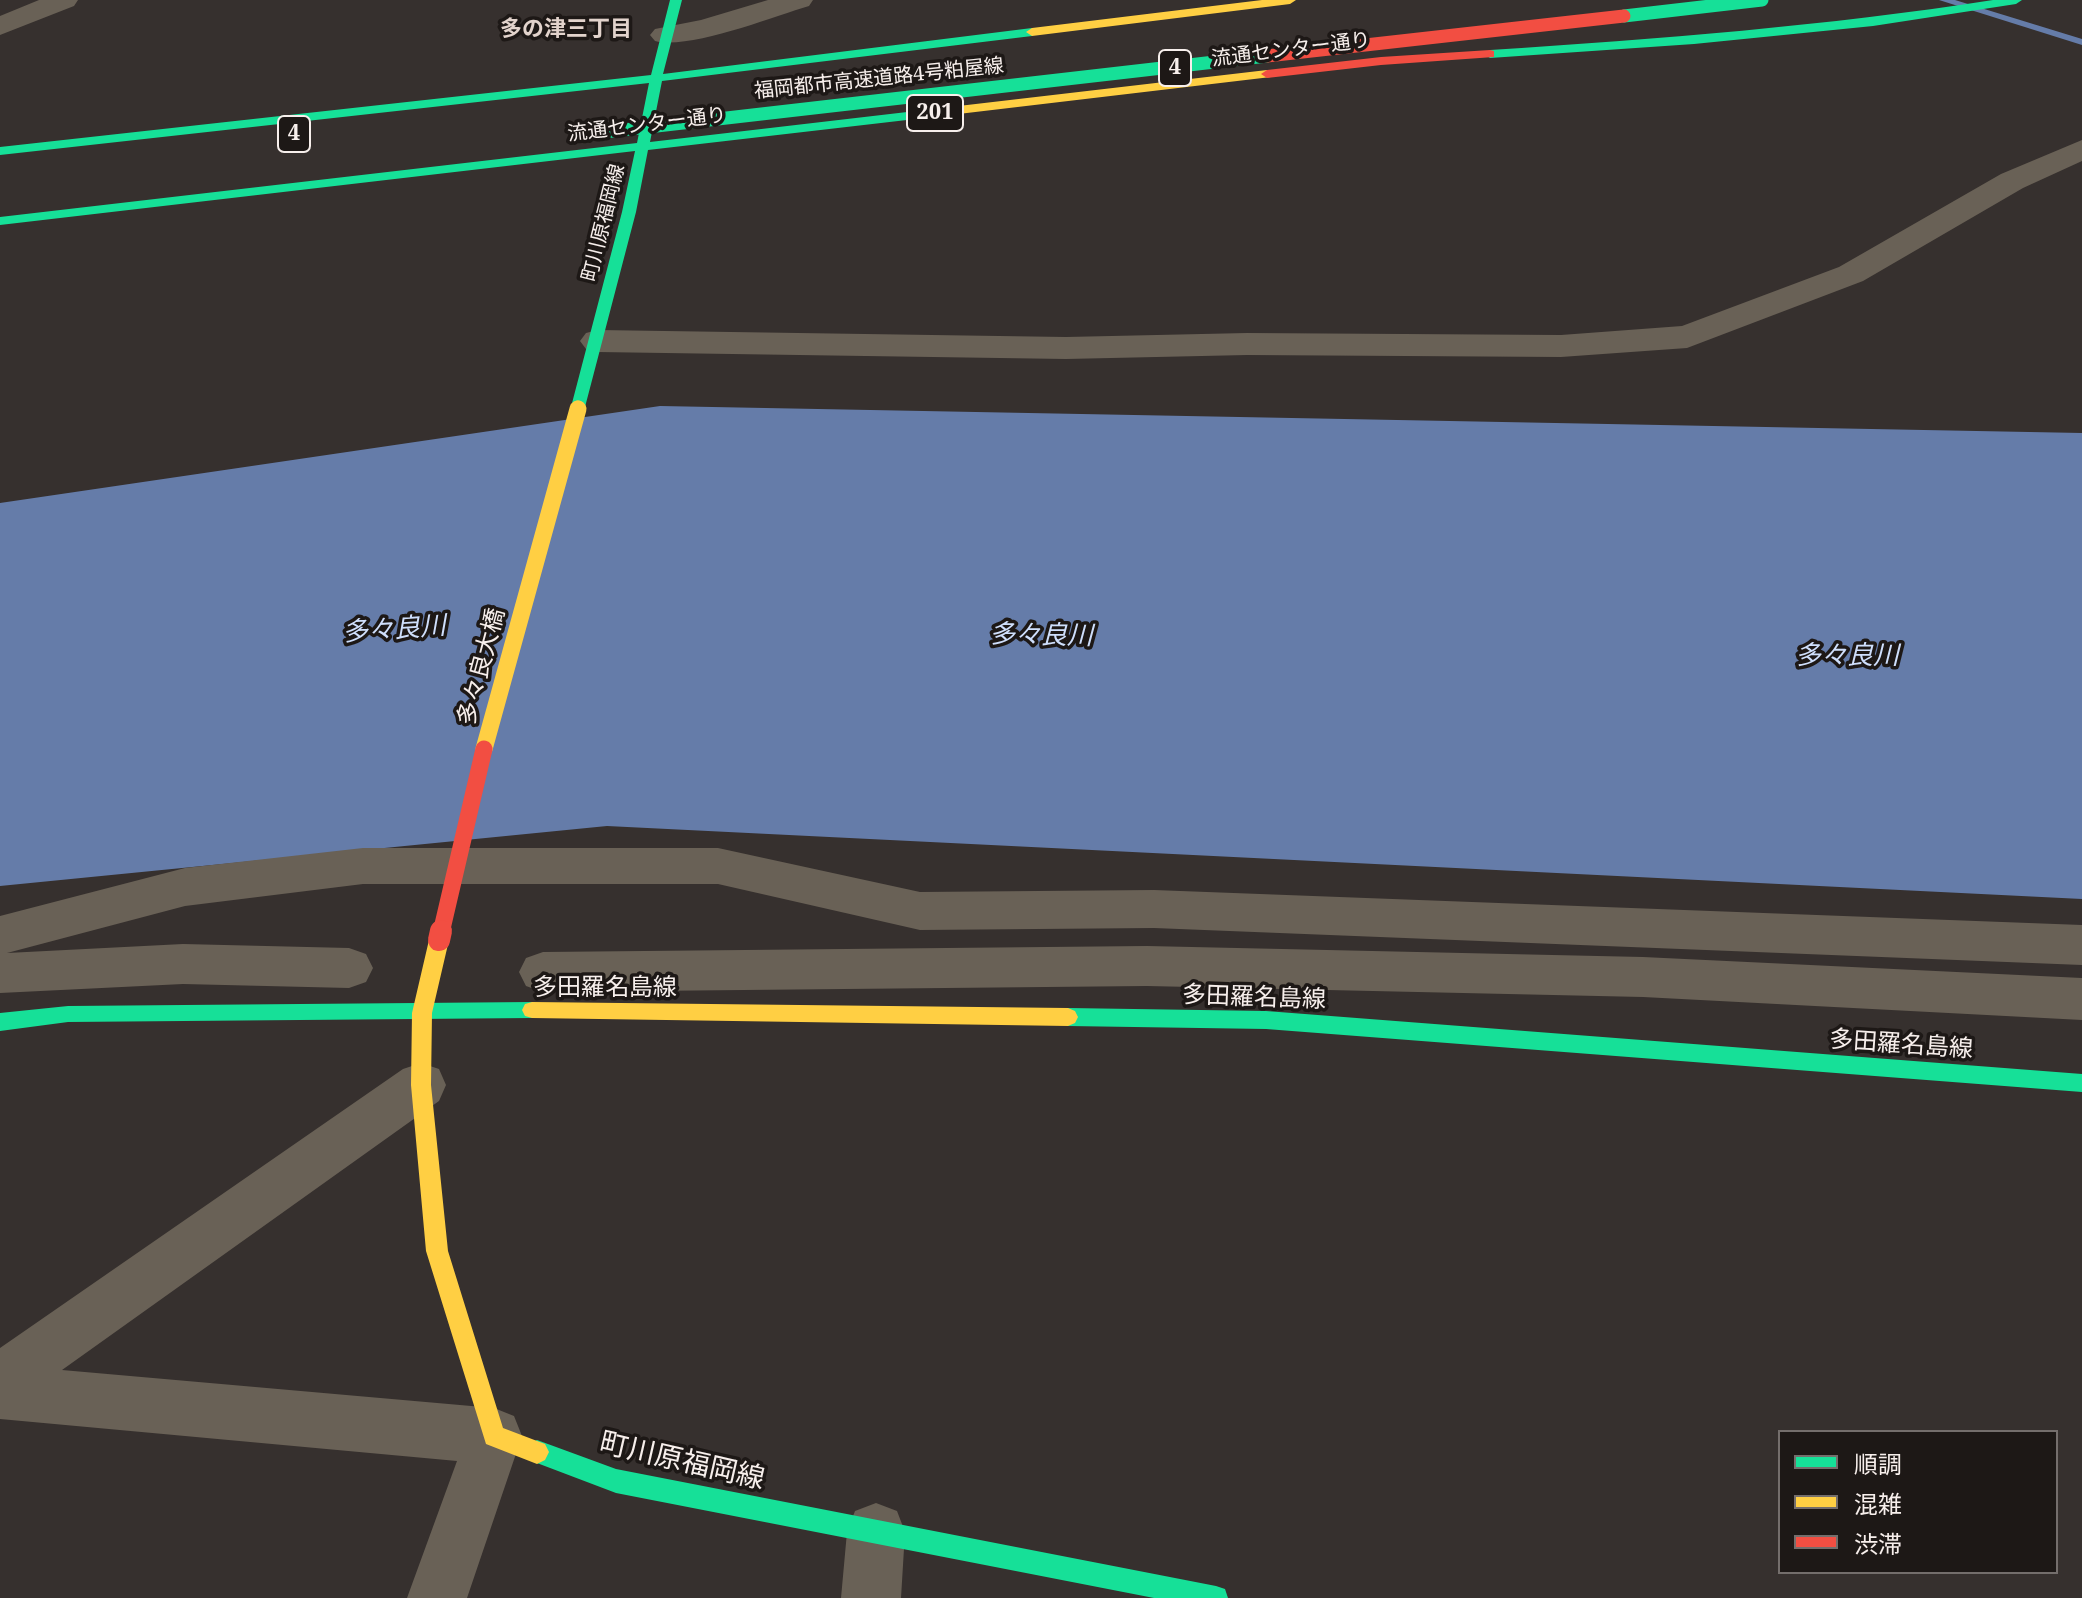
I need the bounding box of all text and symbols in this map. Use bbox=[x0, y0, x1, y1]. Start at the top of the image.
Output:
district label: 多の津三丁目 bbox=[500, 17, 632, 43]
street label: 流通センター通り bbox=[1210, 28, 1372, 72]
road number: 4 bbox=[1159, 50, 1191, 86]
street label: 福岡都市高速道路4号粕屋線 bbox=[753, 54, 1005, 104]
road number: 201 bbox=[907, 95, 963, 131]
street label: 流通センター通り bbox=[566, 103, 728, 147]
road number: 4 bbox=[278, 116, 310, 152]
street label: 町川原福岡線 bbox=[578, 162, 630, 284]
street label: 多々良大橋 bbox=[453, 605, 511, 729]
water label: 多々良川 bbox=[341, 611, 447, 649]
water label: 多々良川 bbox=[989, 619, 1093, 653]
water label: 多々良川 bbox=[1795, 641, 1899, 673]
street label: 多田羅名島線 bbox=[533, 974, 677, 1002]
street label: 多田羅名島線 bbox=[1182, 981, 1326, 1015]
street label: 多田羅名島線 bbox=[1828, 1026, 1974, 1064]
street label: 町川原福岡線 bbox=[596, 1427, 768, 1497]
legend bbox=[1778, 1430, 2058, 1574]
text: 順調 bbox=[1854, 1447, 1902, 1480]
text: 混雑 bbox=[1854, 1487, 1902, 1520]
text: 渋滞 bbox=[1854, 1527, 1902, 1560]

